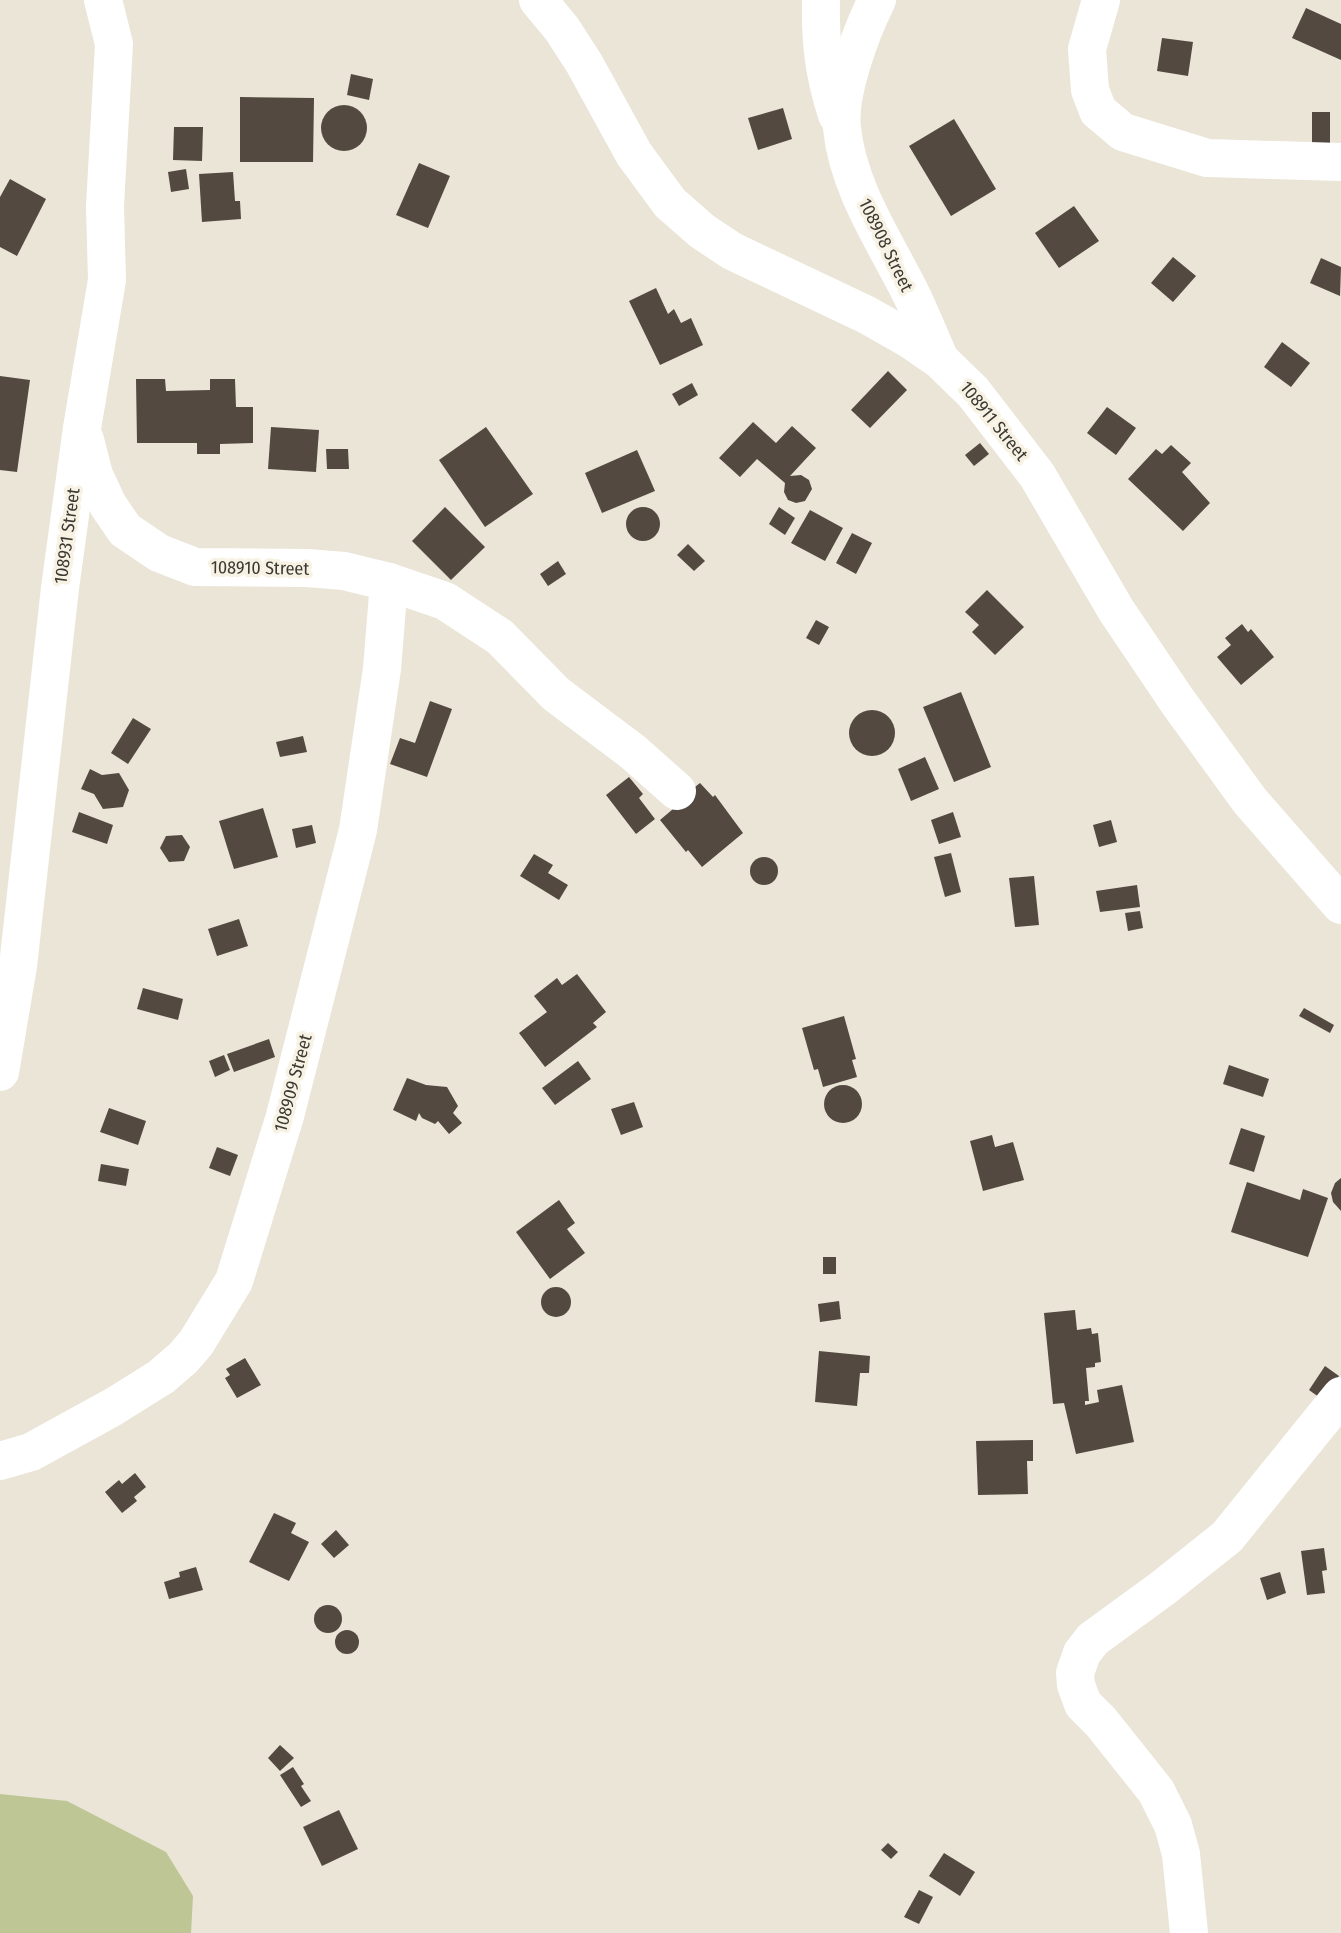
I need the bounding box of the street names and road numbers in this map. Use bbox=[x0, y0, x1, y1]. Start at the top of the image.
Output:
street label: 108908 Street bbox=[854, 195, 918, 295]
street label: 108911 Street bbox=[955, 377, 1033, 465]
street label: 108931 Street bbox=[49, 486, 85, 585]
street label: 108910 Street bbox=[211, 556, 310, 580]
street label: 108909 Street bbox=[269, 1032, 317, 1134]

